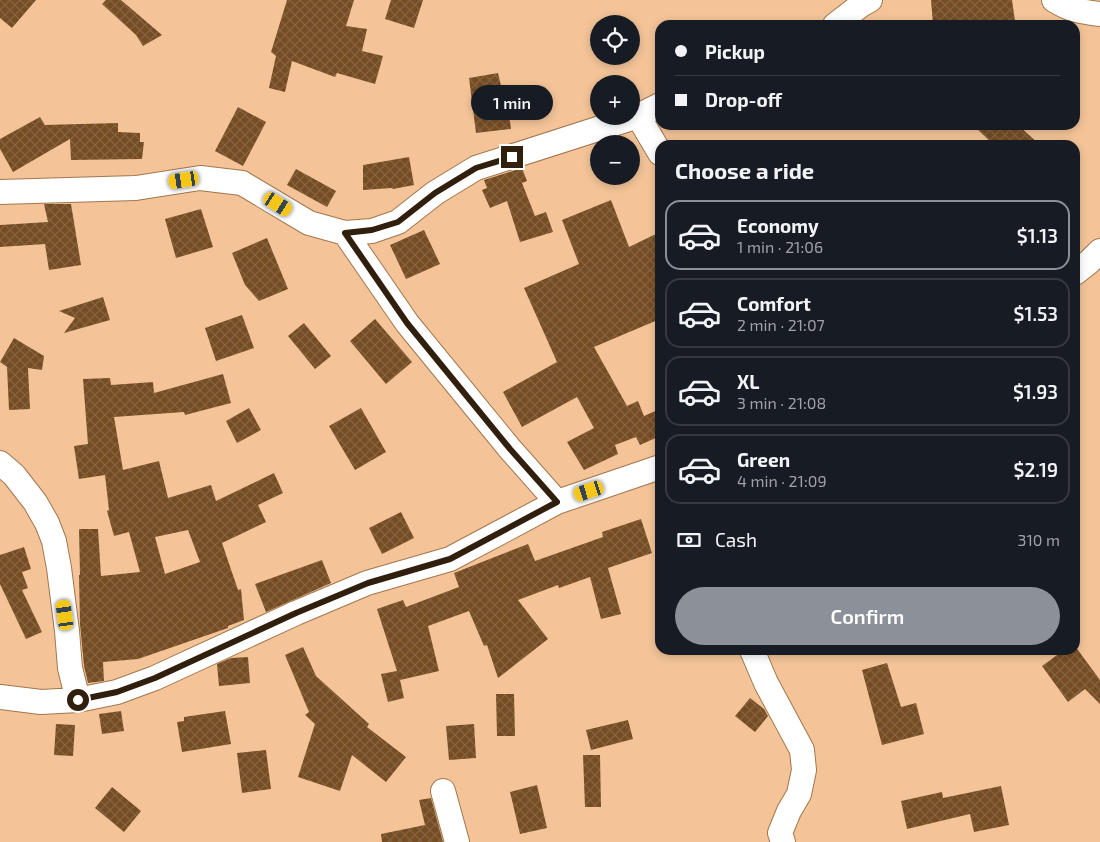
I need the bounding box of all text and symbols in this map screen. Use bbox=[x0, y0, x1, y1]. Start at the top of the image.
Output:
map controls bbox=[590, 15, 640, 185]
button: locate bbox=[590, 15, 640, 65]
text: Pickup bbox=[705, 40, 765, 63]
button: + bbox=[590, 75, 640, 125]
callout: 1 min bbox=[471, 84, 553, 120]
text: Drop-off bbox=[705, 88, 782, 111]
text: 1 min bbox=[493, 93, 531, 112]
button: − bbox=[590, 135, 640, 185]
route end bbox=[501, 146, 523, 168]
text: Choose a ride bbox=[675, 157, 814, 183]
car bbox=[168, 170, 199, 190]
car bbox=[261, 190, 294, 218]
icon: car bbox=[677, 213, 722, 258]
text: Economy bbox=[737, 214, 819, 237]
text: $1.13 bbox=[1017, 224, 1058, 247]
text: 1 min · 21:06 bbox=[737, 237, 823, 256]
icon: car bbox=[677, 291, 722, 336]
text: Comfort bbox=[737, 292, 811, 315]
text: $1.53 bbox=[1014, 302, 1058, 325]
text: 2 min · 21:07 bbox=[737, 315, 825, 334]
icon: car bbox=[677, 369, 722, 414]
text: XL bbox=[737, 370, 759, 393]
text: $1.93 bbox=[1013, 380, 1058, 403]
text: 3 min · 21:08 bbox=[737, 393, 826, 412]
icon: car bbox=[677, 447, 722, 492]
text: Green bbox=[737, 448, 790, 471]
text: $2.19 bbox=[1014, 458, 1058, 481]
text: 4 min · 21:09 bbox=[737, 471, 827, 490]
car bbox=[572, 479, 605, 503]
icon: cash bbox=[675, 526, 703, 554]
text: Cash bbox=[715, 528, 757, 551]
text: 310 m bbox=[1018, 530, 1060, 549]
button: Confirm bbox=[675, 587, 1060, 645]
car bbox=[55, 599, 74, 631]
route start bbox=[67, 689, 89, 711]

